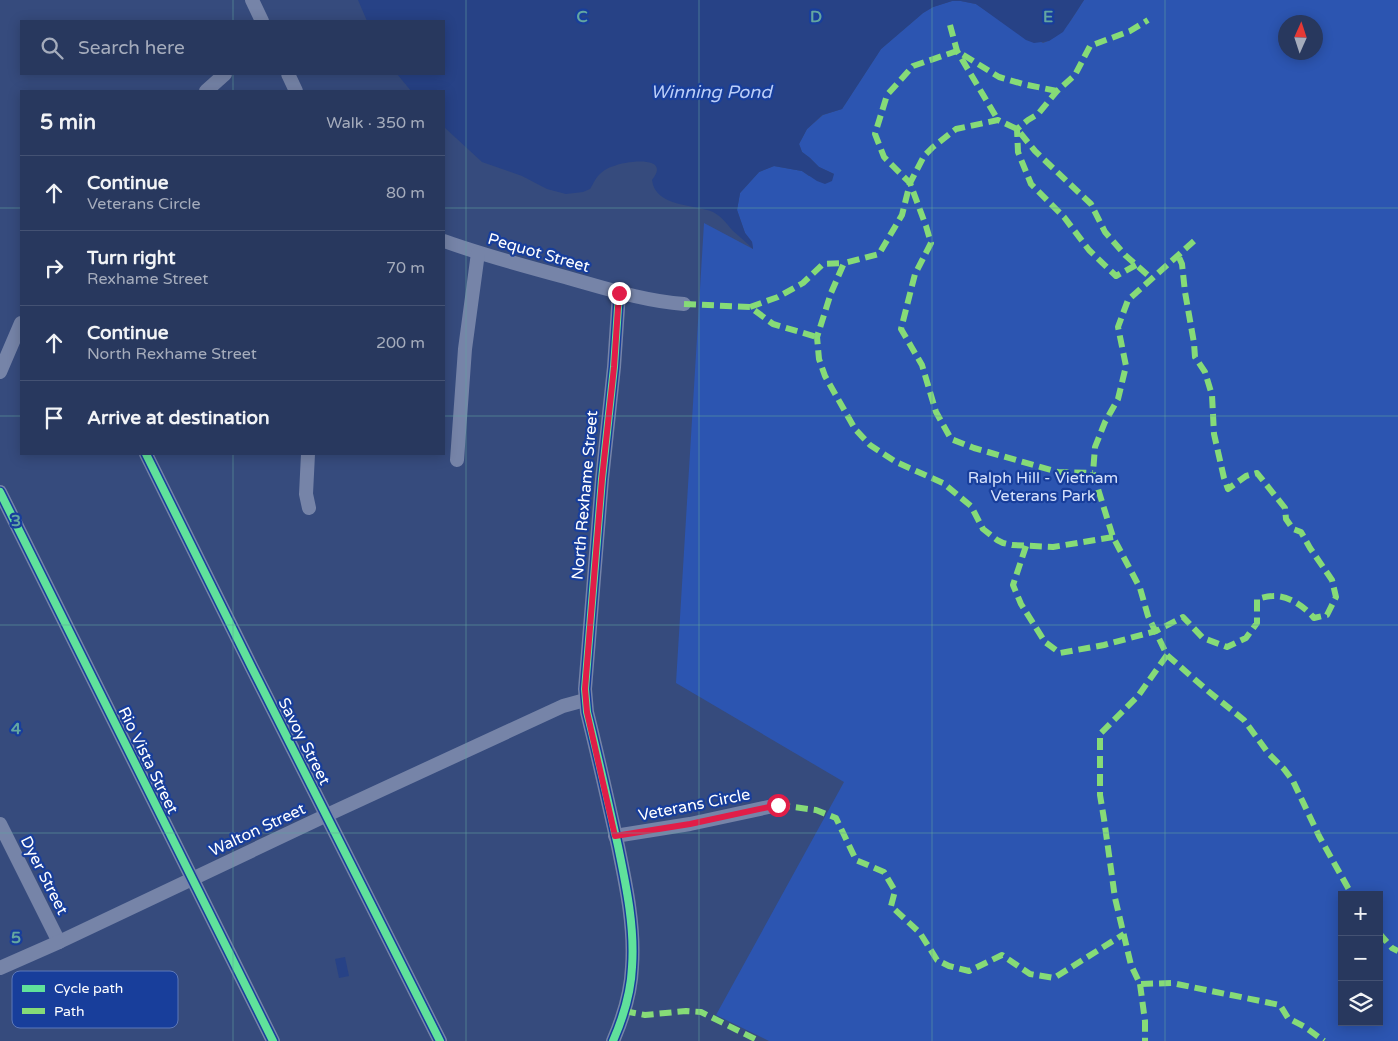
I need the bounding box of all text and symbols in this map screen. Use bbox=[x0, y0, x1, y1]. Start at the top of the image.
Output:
text: C bbox=[576, 7, 588, 27]
text: D bbox=[810, 7, 822, 27]
text: E bbox=[1043, 7, 1053, 27]
north arrow bbox=[1278, 15, 1323, 60]
search box bbox=[20, 20, 445, 75]
icon: search bbox=[38, 34, 66, 62]
text: Search here bbox=[78, 37, 185, 59]
water label: Winning Pond bbox=[650, 81, 774, 103]
text: 5 min bbox=[40, 110, 96, 135]
text: Walk · 350 m bbox=[326, 113, 425, 133]
text: Continue bbox=[87, 172, 169, 194]
icon: ahead bbox=[40, 179, 68, 207]
text: 80 m bbox=[386, 183, 425, 203]
text: Veterans Circle bbox=[87, 194, 201, 214]
street label: Pequot Street bbox=[485, 229, 592, 277]
text: Turn right bbox=[87, 247, 175, 269]
icon: right bbox=[40, 254, 68, 282]
text: 70 m bbox=[386, 258, 425, 278]
text: Rexhame Street bbox=[87, 269, 208, 289]
route end bbox=[608, 282, 631, 305]
text: Continue bbox=[87, 322, 169, 344]
icon: ahead bbox=[40, 329, 68, 357]
text: 200 m bbox=[376, 333, 425, 353]
text: North Rexhame Street bbox=[87, 344, 257, 364]
icon: arrive bbox=[40, 404, 68, 432]
text: Arrive at destination bbox=[87, 407, 270, 429]
street label: North Rexhame Street bbox=[568, 410, 602, 581]
park label: Ralph Hill - Vietnam Veterans Park bbox=[968, 468, 1118, 506]
text: 3 bbox=[11, 511, 21, 531]
street label: Savoy Street bbox=[274, 695, 335, 788]
street label: Rio Vista Street bbox=[114, 704, 183, 817]
text: 4 bbox=[11, 719, 21, 739]
street label: Veterans Circle bbox=[637, 784, 752, 826]
route start bbox=[767, 794, 790, 817]
street label: Walton Street bbox=[206, 799, 309, 861]
street label: Dyer Street bbox=[16, 833, 72, 918]
map controls bbox=[1338, 891, 1383, 1026]
button: + bbox=[1338, 891, 1383, 936]
text: 5 bbox=[11, 928, 21, 948]
button: − bbox=[1338, 936, 1383, 981]
legend bbox=[12, 971, 178, 1028]
text: Cycle path bbox=[54, 980, 123, 997]
button: layers bbox=[1338, 981, 1383, 1026]
text: Path bbox=[54, 1003, 85, 1020]

